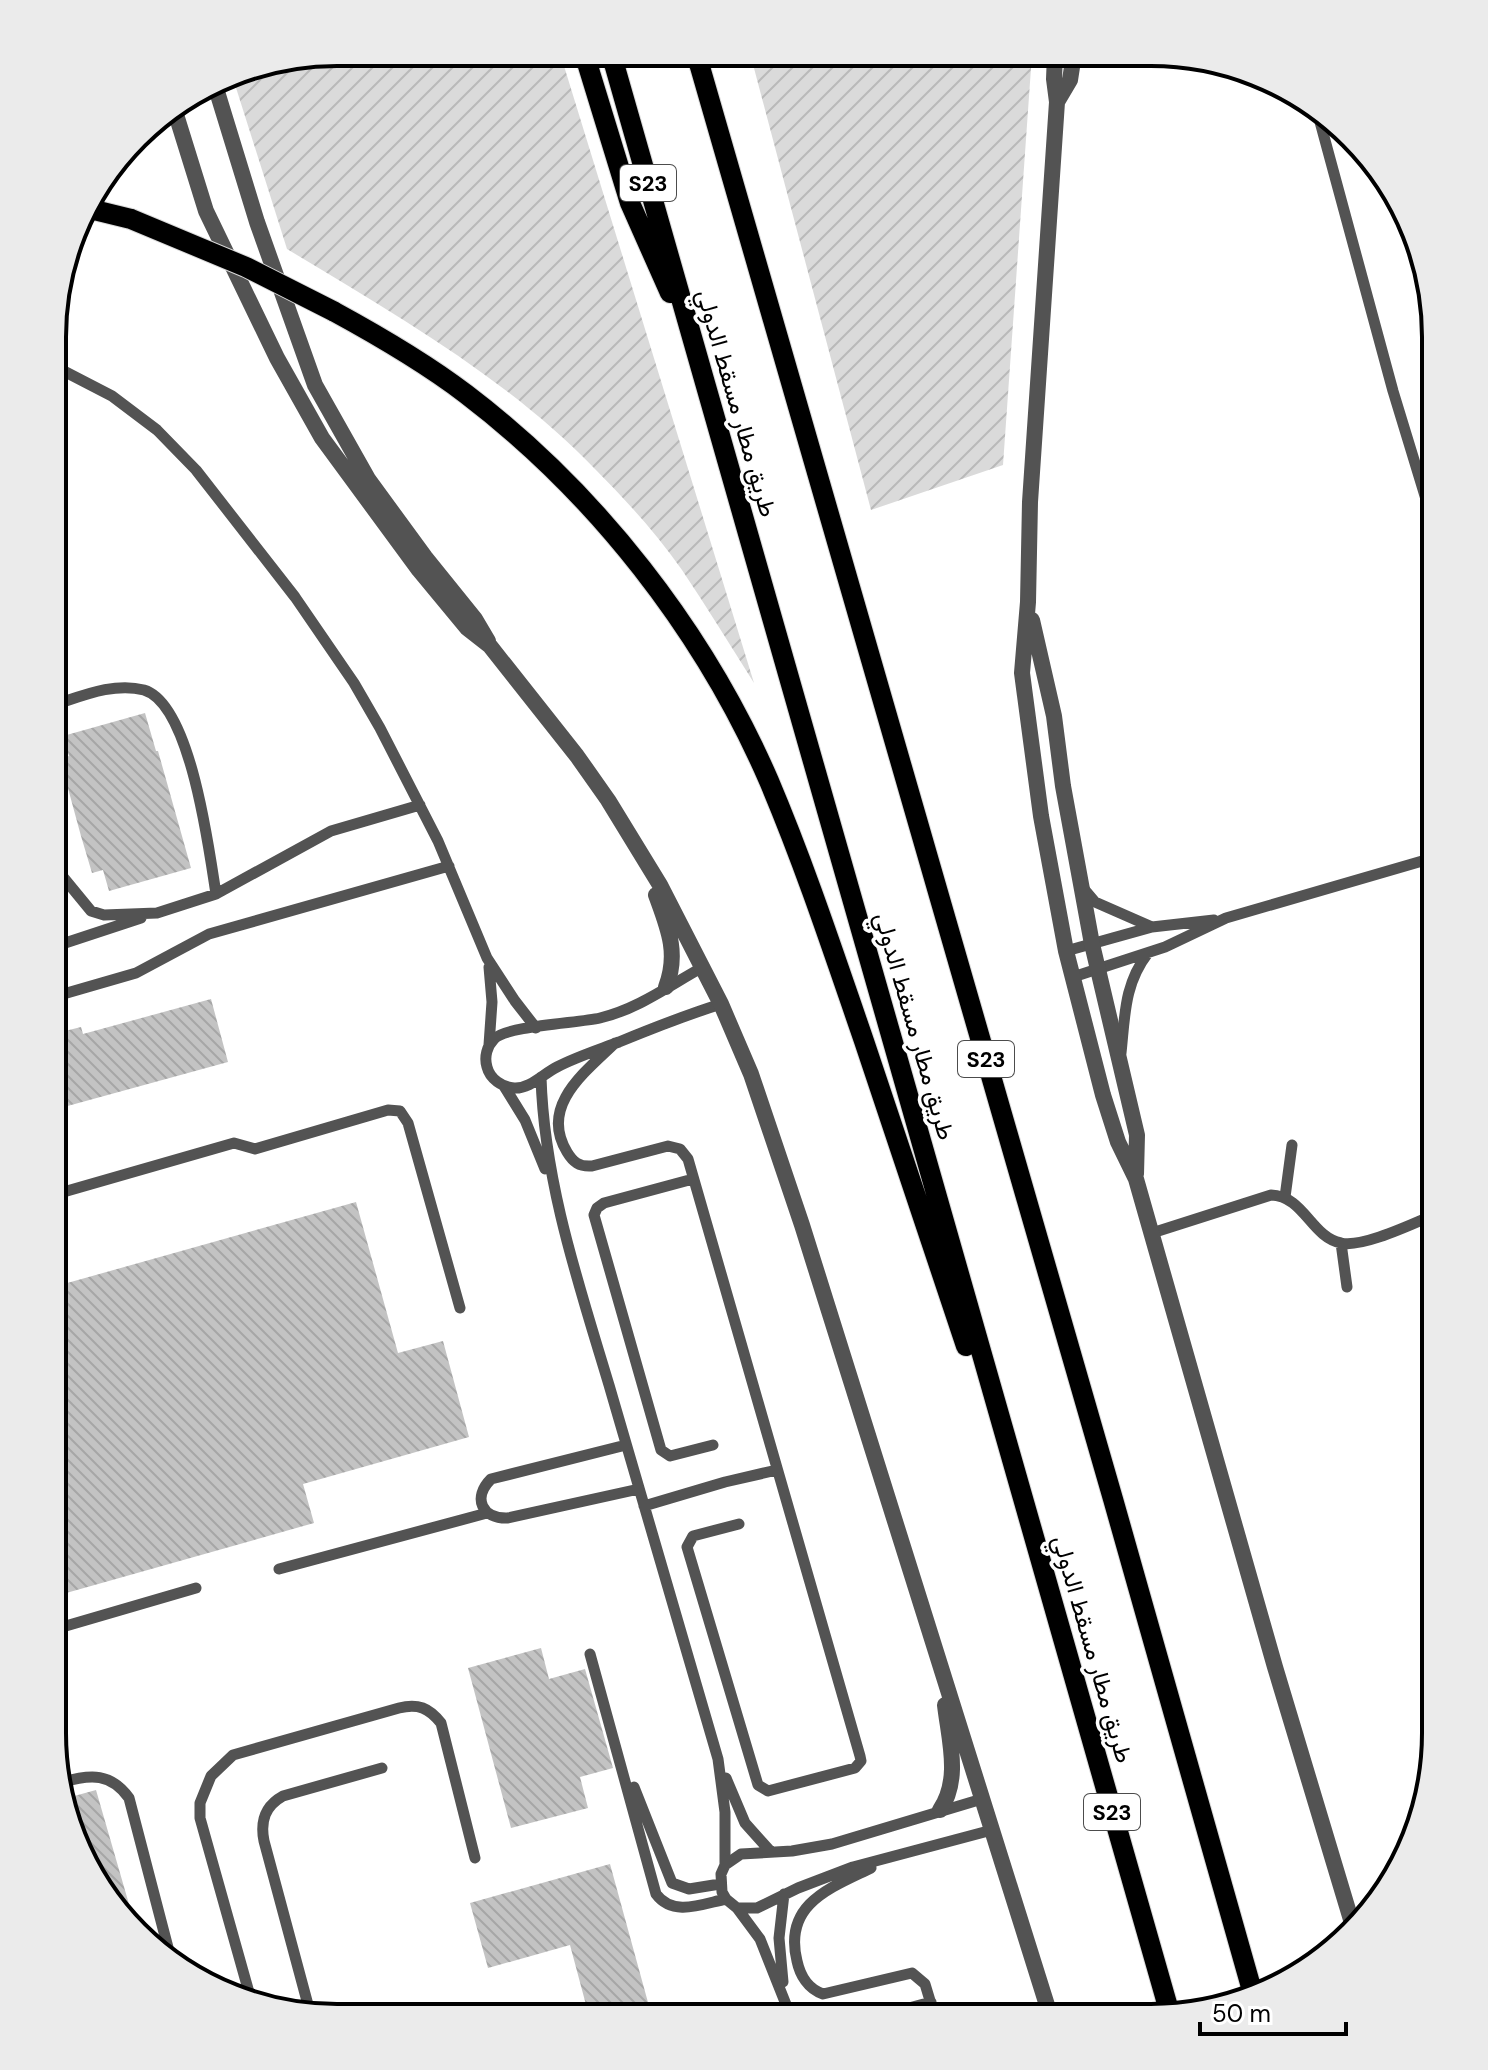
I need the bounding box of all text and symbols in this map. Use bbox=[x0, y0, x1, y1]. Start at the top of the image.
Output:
road number: S23 bbox=[620, 165, 676, 201]
street label: طريق مطار مسقط الدولي bbox=[686, 286, 784, 521]
street label: طريق مطار مسقط الدولي bbox=[864, 909, 962, 1144]
road number: S23 bbox=[958, 1041, 1014, 1077]
street label: طريق مطار مسقط الدولي bbox=[1042, 1532, 1140, 1767]
road number: S23 bbox=[1084, 1794, 1140, 1830]
scale bar bbox=[1200, 1986, 1346, 2036]
text: 50 m bbox=[1212, 1998, 1271, 2029]

